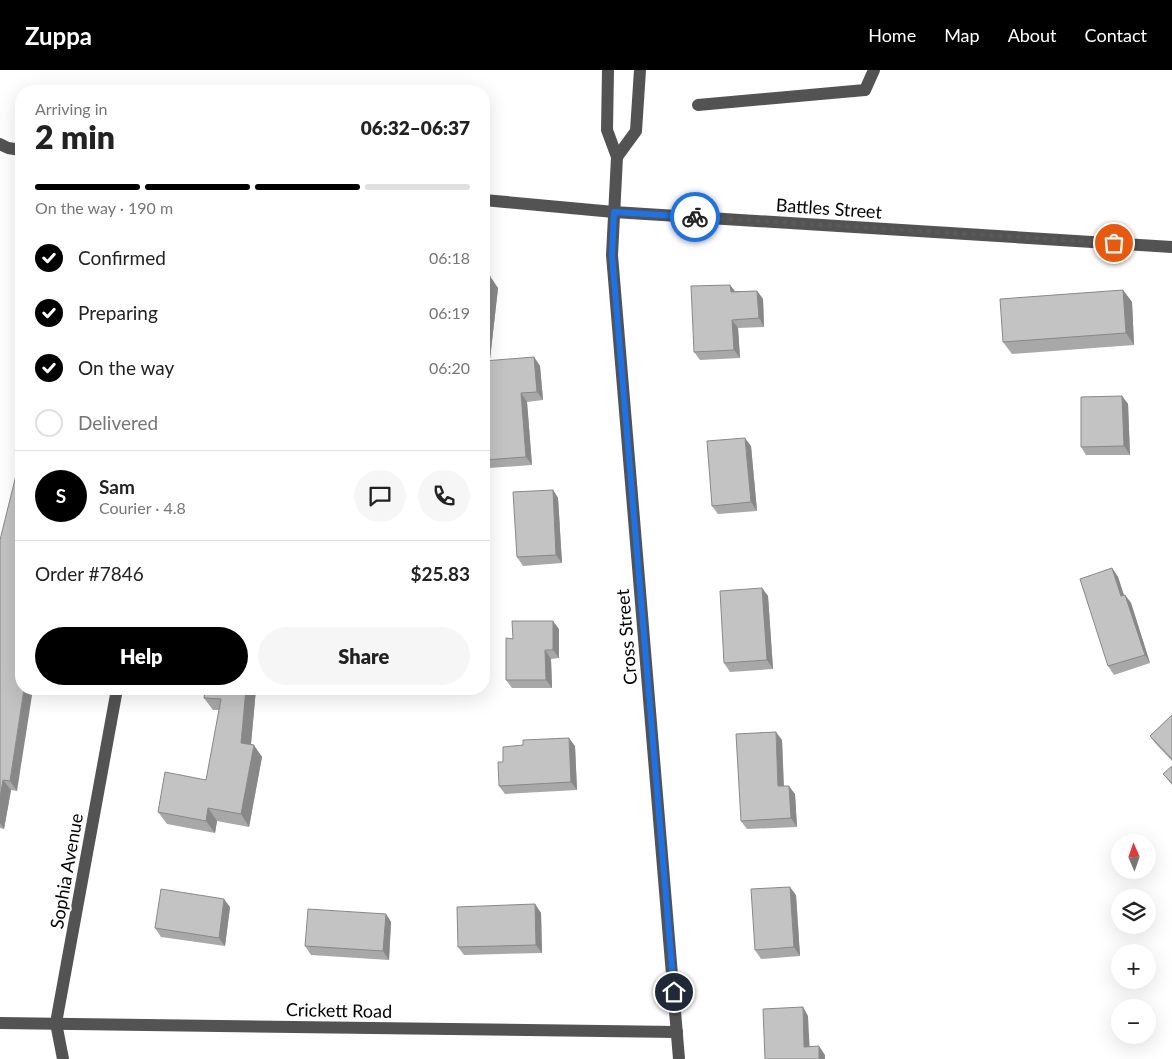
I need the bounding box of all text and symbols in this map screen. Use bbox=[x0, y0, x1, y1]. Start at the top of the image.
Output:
text: Zuppa bbox=[25, 21, 92, 50]
text: Home bbox=[868, 24, 916, 46]
text: Map bbox=[944, 24, 980, 46]
text: About bbox=[1008, 24, 1057, 46]
text: Contact bbox=[1085, 24, 1147, 46]
text: Arriving in bbox=[35, 99, 108, 118]
text: 06:32–06:37 bbox=[361, 116, 470, 139]
text: 2 min bbox=[35, 117, 115, 156]
courier bbox=[670, 192, 720, 242]
street label: Battles Street bbox=[775, 193, 883, 223]
text: On the way · 190 m bbox=[35, 198, 173, 217]
icon: bike bbox=[681, 203, 709, 231]
pin bbox=[1093, 222, 1135, 264]
icon: bag bbox=[1100, 229, 1128, 257]
icon: check bbox=[35, 244, 63, 272]
text: Confirmed bbox=[78, 246, 166, 269]
text: 06:18 bbox=[429, 248, 470, 267]
icon: check bbox=[35, 299, 63, 327]
text: Preparing bbox=[78, 301, 158, 324]
text: 06:19 bbox=[429, 303, 470, 322]
icon: check bbox=[35, 354, 63, 382]
text: On the way bbox=[78, 356, 174, 379]
text: 06:20 bbox=[429, 358, 470, 377]
text: Delivered bbox=[78, 411, 158, 434]
button: chat bbox=[354, 470, 406, 522]
button: phone bbox=[418, 470, 470, 522]
text: Sam bbox=[99, 475, 135, 498]
text: S bbox=[56, 484, 66, 507]
text: Courier · 4.8 bbox=[99, 498, 186, 517]
text: Order #7846 bbox=[35, 562, 144, 585]
text: $25.83 bbox=[410, 562, 470, 585]
street label: Cross Street bbox=[611, 588, 641, 686]
button: Help bbox=[35, 627, 248, 685]
button: Share bbox=[258, 627, 470, 685]
street label: Sophia Avenue bbox=[45, 812, 87, 930]
north arrow bbox=[1111, 834, 1156, 879]
map controls bbox=[1111, 834, 1156, 1044]
button: layers bbox=[1111, 889, 1156, 934]
button: + bbox=[1111, 944, 1156, 989]
pin bbox=[653, 971, 695, 1013]
icon: home bbox=[660, 978, 688, 1006]
street label: Crickett Road bbox=[286, 998, 392, 1022]
button: − bbox=[1111, 999, 1156, 1044]

